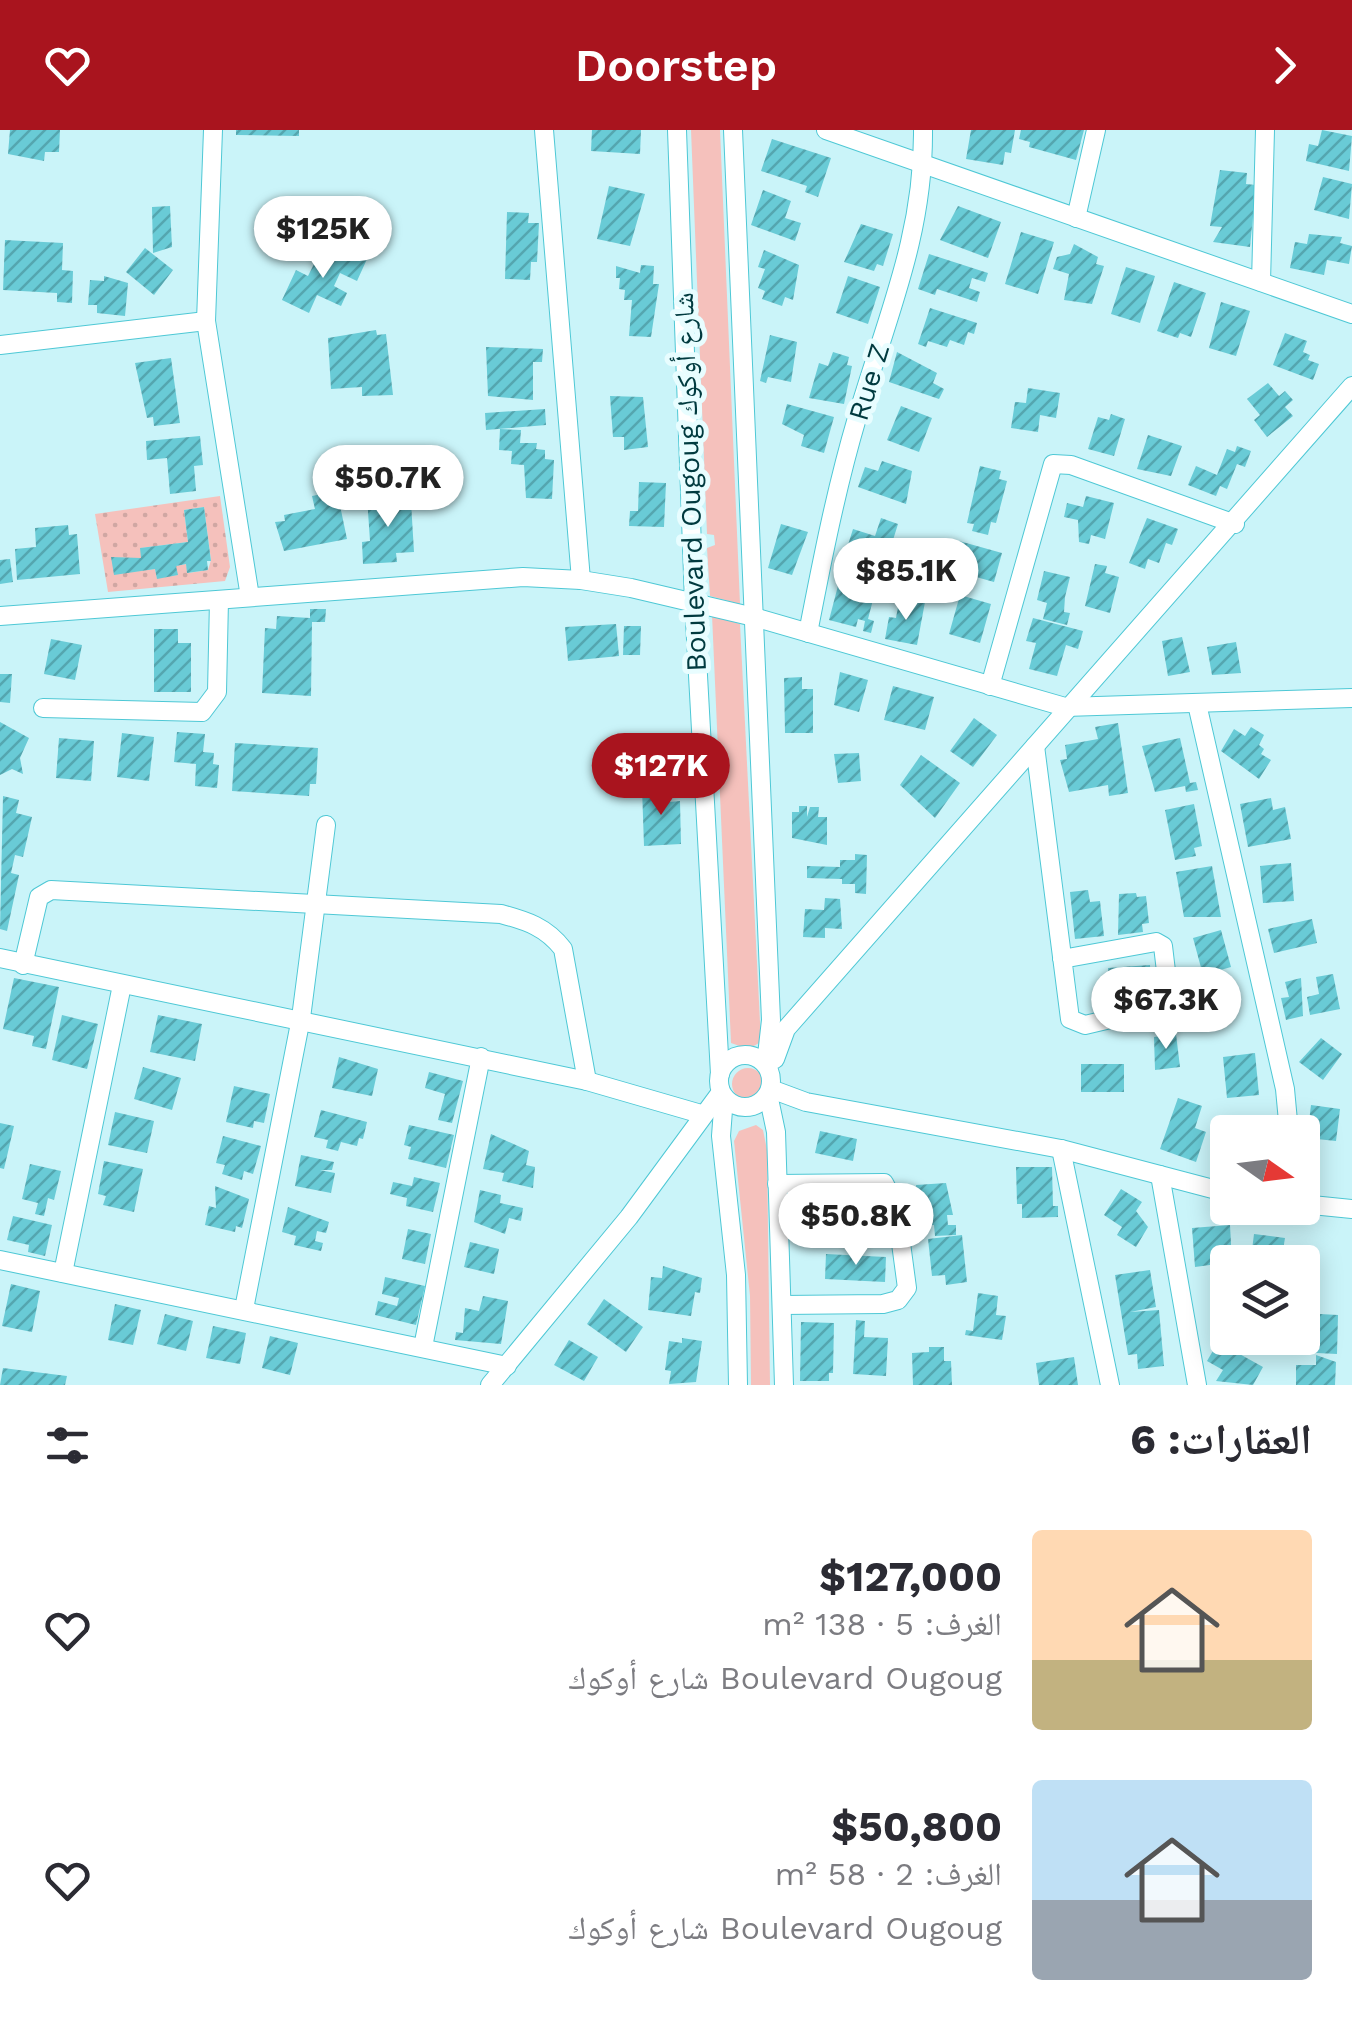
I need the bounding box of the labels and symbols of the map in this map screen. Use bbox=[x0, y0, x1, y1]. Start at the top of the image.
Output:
pin: $125K bbox=[253, 196, 393, 281]
street label: Boulevard Ougoug شارع أوكوك bbox=[666, 292, 714, 672]
street label: Rue Z bbox=[842, 339, 896, 425]
pin: $50.7K bbox=[307, 445, 469, 530]
pin: $85.1K bbox=[825, 538, 987, 623]
pin: $127K bbox=[591, 733, 731, 818]
pin: $67.3K bbox=[1085, 967, 1247, 1052]
north arrow bbox=[1210, 1115, 1320, 1225]
pin: $50.8K bbox=[775, 1183, 937, 1268]

